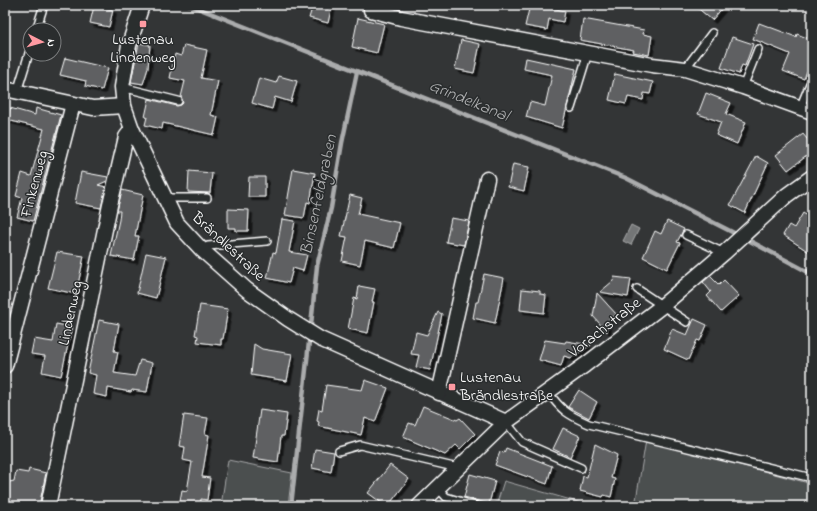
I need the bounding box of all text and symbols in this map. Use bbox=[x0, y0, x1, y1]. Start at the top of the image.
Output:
marker: Lustenau Lindenweg bbox=[138, 19, 148, 29]
north arrow bbox=[22, 22, 62, 62]
place label: Lustenau Lindenweg bbox=[110, 28, 176, 70]
text: N bbox=[43, 38, 59, 47]
water label: Grindelkanal bbox=[425, 74, 515, 129]
water label: Binsenfeldgraben bbox=[294, 132, 345, 258]
street label: Finkenweg bbox=[14, 148, 55, 221]
street label: Brändlestraße bbox=[185, 206, 271, 288]
street label: Lindenweg bbox=[52, 278, 90, 348]
street label: Vorachstraße bbox=[563, 291, 647, 365]
place label: Lustenau Brändlestraße bbox=[459, 366, 554, 408]
marker: Lustenau Brändlestraße bbox=[447, 382, 457, 392]

